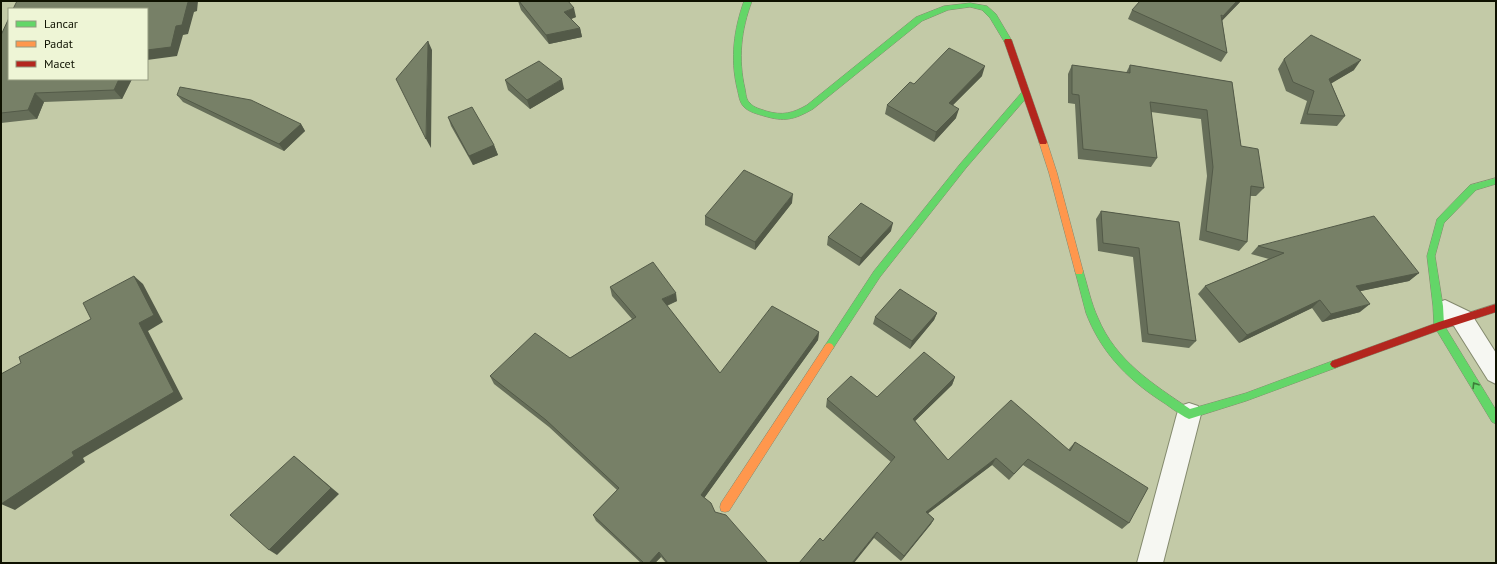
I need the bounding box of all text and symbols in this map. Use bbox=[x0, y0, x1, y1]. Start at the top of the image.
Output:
legend bbox=[8, 8, 148, 80]
text: Lancar bbox=[44, 16, 78, 31]
text: Padat bbox=[44, 36, 73, 51]
text: Macet bbox=[44, 56, 75, 71]
one-way arrow bbox=[1473, 382, 1480, 389]

